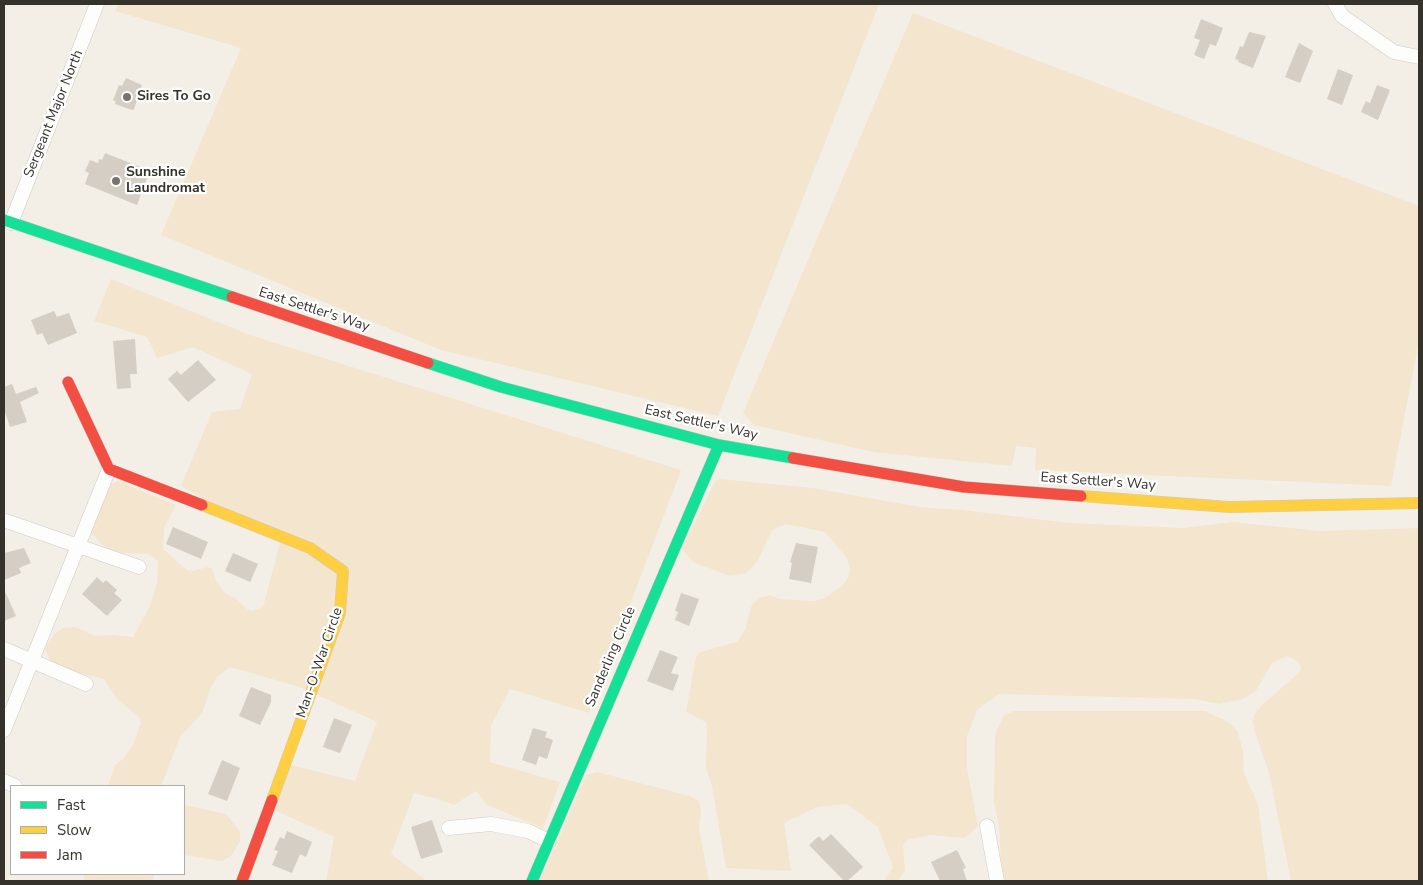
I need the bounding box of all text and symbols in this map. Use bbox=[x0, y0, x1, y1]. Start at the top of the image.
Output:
street label: Sergeant Major North bbox=[21, 48, 87, 180]
place label: Sires To Go bbox=[137, 89, 211, 105]
marker: Sires To Go bbox=[121, 91, 133, 103]
place label: Sunshine Laundromat bbox=[126, 165, 205, 198]
marker: Sunshine Laundromat bbox=[110, 175, 122, 187]
street label: East Settler's Way bbox=[257, 284, 371, 336]
street label: East Settler's Way bbox=[643, 402, 759, 444]
street label: East Settler's Way bbox=[1040, 470, 1156, 494]
street label: Sanderling Circle bbox=[582, 604, 640, 710]
street label: Man-O-War Circle bbox=[293, 606, 347, 720]
legend bbox=[10, 785, 185, 875]
text: Fast bbox=[57, 795, 85, 815]
text: Slow bbox=[57, 820, 91, 840]
text: Jam bbox=[57, 845, 83, 865]

